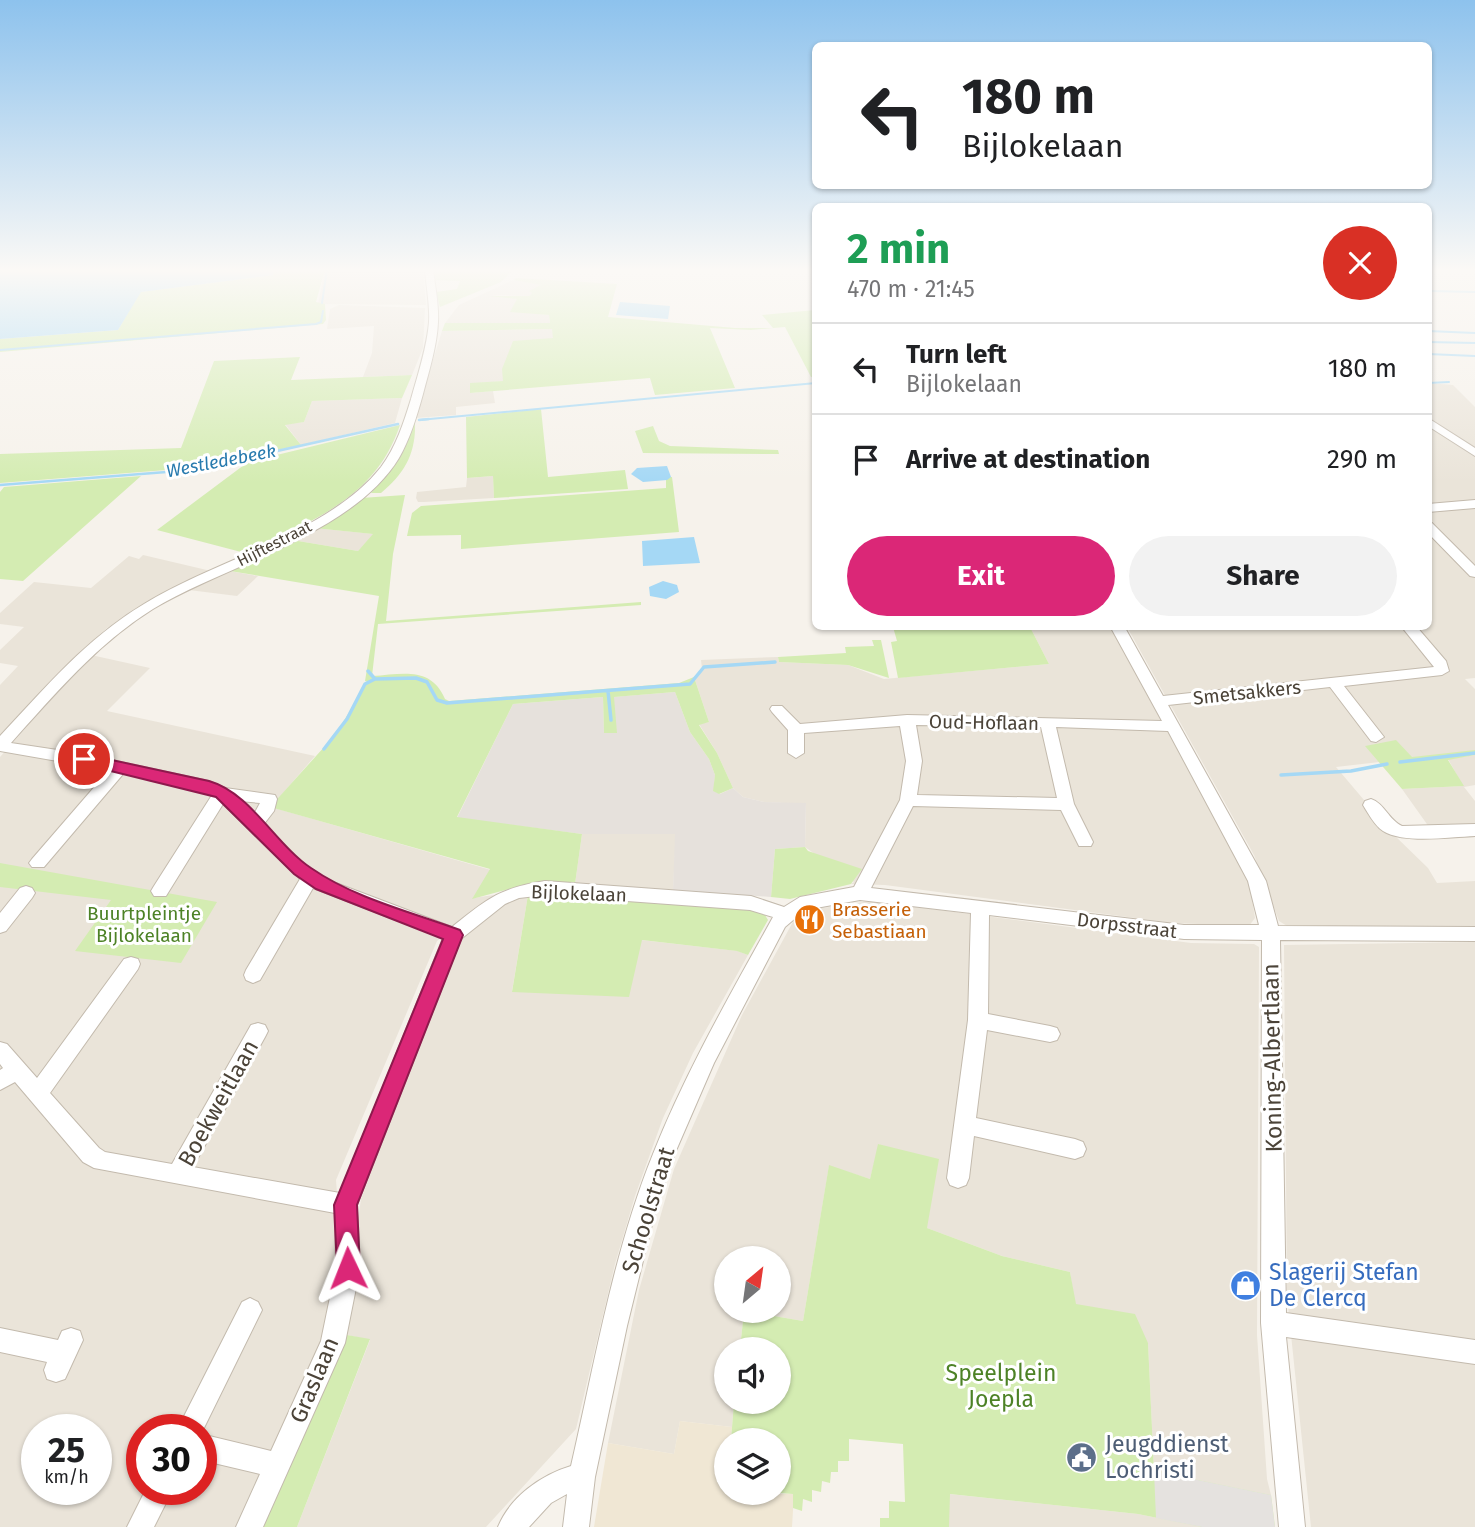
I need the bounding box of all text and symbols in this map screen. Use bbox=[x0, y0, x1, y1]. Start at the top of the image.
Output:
text: 180 m bbox=[962, 67, 1095, 126]
icon: left bbox=[847, 70, 938, 161]
text: Bijlokelaan bbox=[962, 127, 1124, 165]
text: 2 min bbox=[847, 224, 950, 274]
button: close bbox=[1323, 226, 1397, 300]
text: 470 m · 21:45 bbox=[847, 275, 975, 303]
text: Turn left bbox=[906, 339, 1007, 370]
icon: left bbox=[847, 350, 885, 388]
text: 180 m bbox=[1328, 353, 1397, 384]
text: Bijlokelaan bbox=[906, 370, 1022, 398]
water label: Westledebeek bbox=[164, 440, 278, 482]
icon: arrive bbox=[847, 441, 885, 479]
text: Arrive at destination bbox=[906, 444, 1150, 475]
text: 290 m bbox=[1327, 444, 1397, 475]
street label: Hijftestraat bbox=[234, 516, 315, 570]
button: Exit bbox=[847, 536, 1115, 616]
button: Share bbox=[1129, 536, 1397, 616]
street label: Smetsakkers bbox=[1192, 675, 1302, 710]
street label: Oud-Hoflaan bbox=[929, 710, 1039, 735]
pin bbox=[54, 729, 114, 789]
icon: arrive bbox=[65, 740, 103, 778]
street label: Bijlokelaan bbox=[531, 880, 627, 907]
place label: Brasserie Sebastiaan bbox=[832, 898, 927, 943]
park label: Buurtpleintje Bijlokelaan bbox=[87, 902, 201, 947]
restaurant icon: Brasserie Sebastiaan bbox=[792, 903, 826, 937]
street label: Dorpsstraat bbox=[1076, 908, 1178, 943]
street label: Koning-Albertlaan bbox=[1256, 963, 1288, 1153]
street label: Boekweitlaan bbox=[172, 1035, 264, 1171]
street label: Schoolstraat bbox=[615, 1143, 681, 1277]
position arrow bbox=[311, 1231, 385, 1305]
north arrow bbox=[714, 1246, 791, 1323]
map controls bbox=[714, 1246, 791, 1505]
place label: Slagerij Stefan De Clercq bbox=[1269, 1258, 1419, 1312]
shop icon: Slagerij Stefan De Clercq bbox=[1229, 1268, 1263, 1302]
street label: Graslaan bbox=[283, 1333, 345, 1427]
button: sound bbox=[714, 1337, 791, 1414]
park label: Speelplein Joepla bbox=[946, 1359, 1056, 1413]
speed limit sign: 30 bbox=[126, 1414, 217, 1505]
button: layers bbox=[714, 1428, 791, 1505]
text: 25 bbox=[48, 1429, 85, 1471]
place label: Jeugddienst Lochristi bbox=[1105, 1430, 1229, 1484]
public building icon: Jeugddienst Lochristi bbox=[1065, 1440, 1099, 1474]
text: km/h bbox=[44, 1466, 89, 1488]

